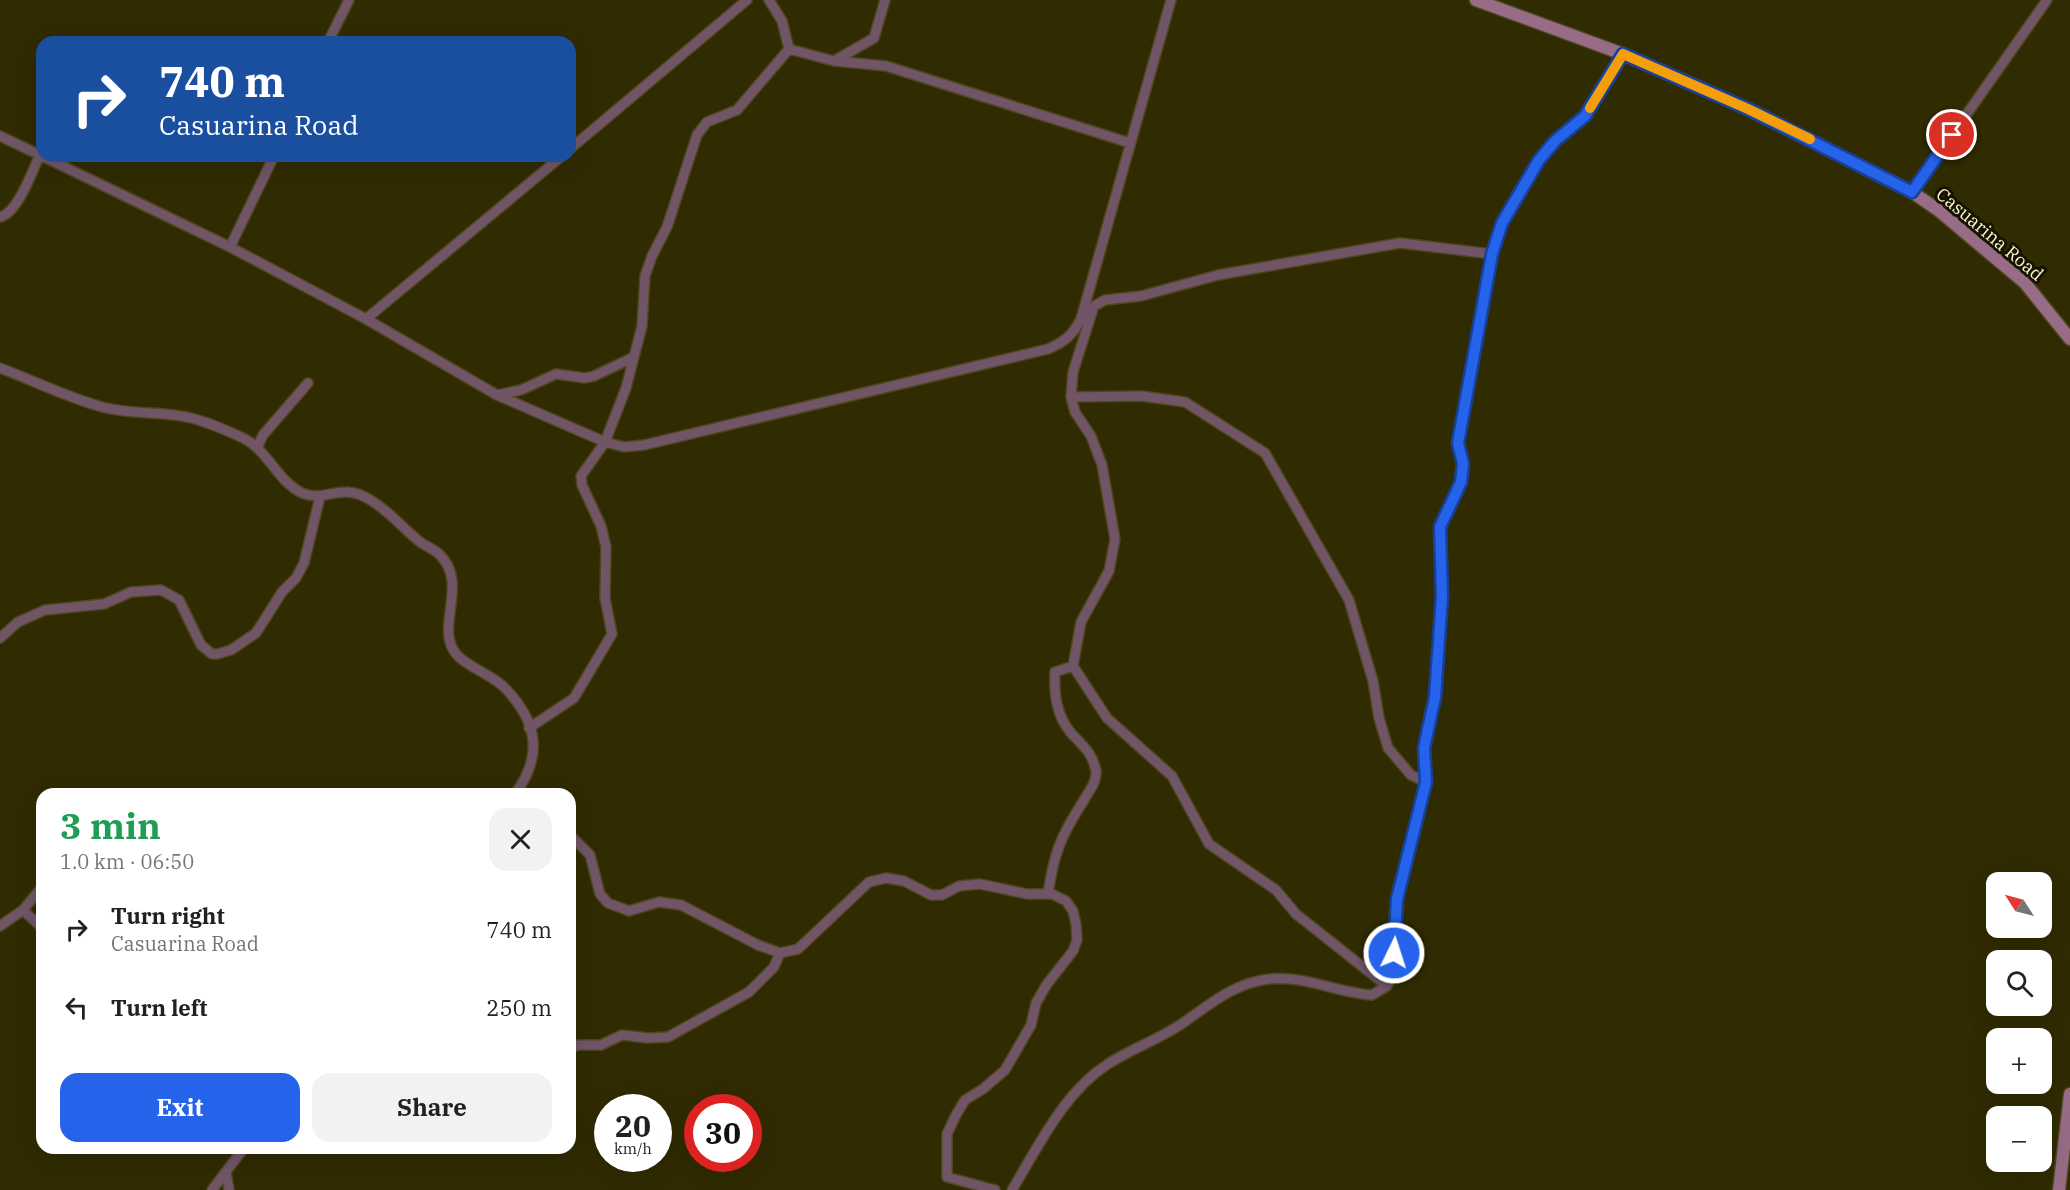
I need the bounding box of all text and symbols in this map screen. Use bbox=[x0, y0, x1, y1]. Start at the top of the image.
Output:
text: 740 m bbox=[159, 54, 285, 109]
icon: right bbox=[60, 60, 138, 138]
text: Casuarina Road bbox=[159, 107, 359, 142]
pin bbox=[1926, 109, 1977, 160]
icon: arrive bbox=[1935, 118, 1968, 151]
street label: Casuarina Road bbox=[1932, 182, 2048, 286]
text: 3 min bbox=[60, 802, 161, 849]
button: close bbox=[489, 808, 552, 871]
text: 1.0 km · 06:50 bbox=[60, 848, 194, 875]
north arrow bbox=[1986, 872, 2052, 938]
map controls bbox=[1986, 872, 2052, 1172]
text: Turn right bbox=[111, 901, 225, 930]
icon: right bbox=[60, 913, 93, 946]
text: 740 m bbox=[486, 915, 552, 944]
position arrow bbox=[1362, 921, 1426, 985]
text: Casuarina Road bbox=[111, 930, 259, 957]
button: search bbox=[1986, 950, 2052, 1016]
icon: left bbox=[60, 991, 93, 1024]
text: Turn left bbox=[111, 993, 207, 1022]
text: 250 m bbox=[486, 993, 552, 1022]
button: + bbox=[1986, 1028, 2052, 1094]
button: Exit bbox=[60, 1073, 300, 1142]
button: Share bbox=[312, 1073, 552, 1142]
speed limit sign: 30 bbox=[684, 1094, 762, 1172]
text: 20 bbox=[615, 1106, 651, 1145]
button: − bbox=[1986, 1106, 2052, 1172]
text: km/h bbox=[614, 1139, 652, 1158]

